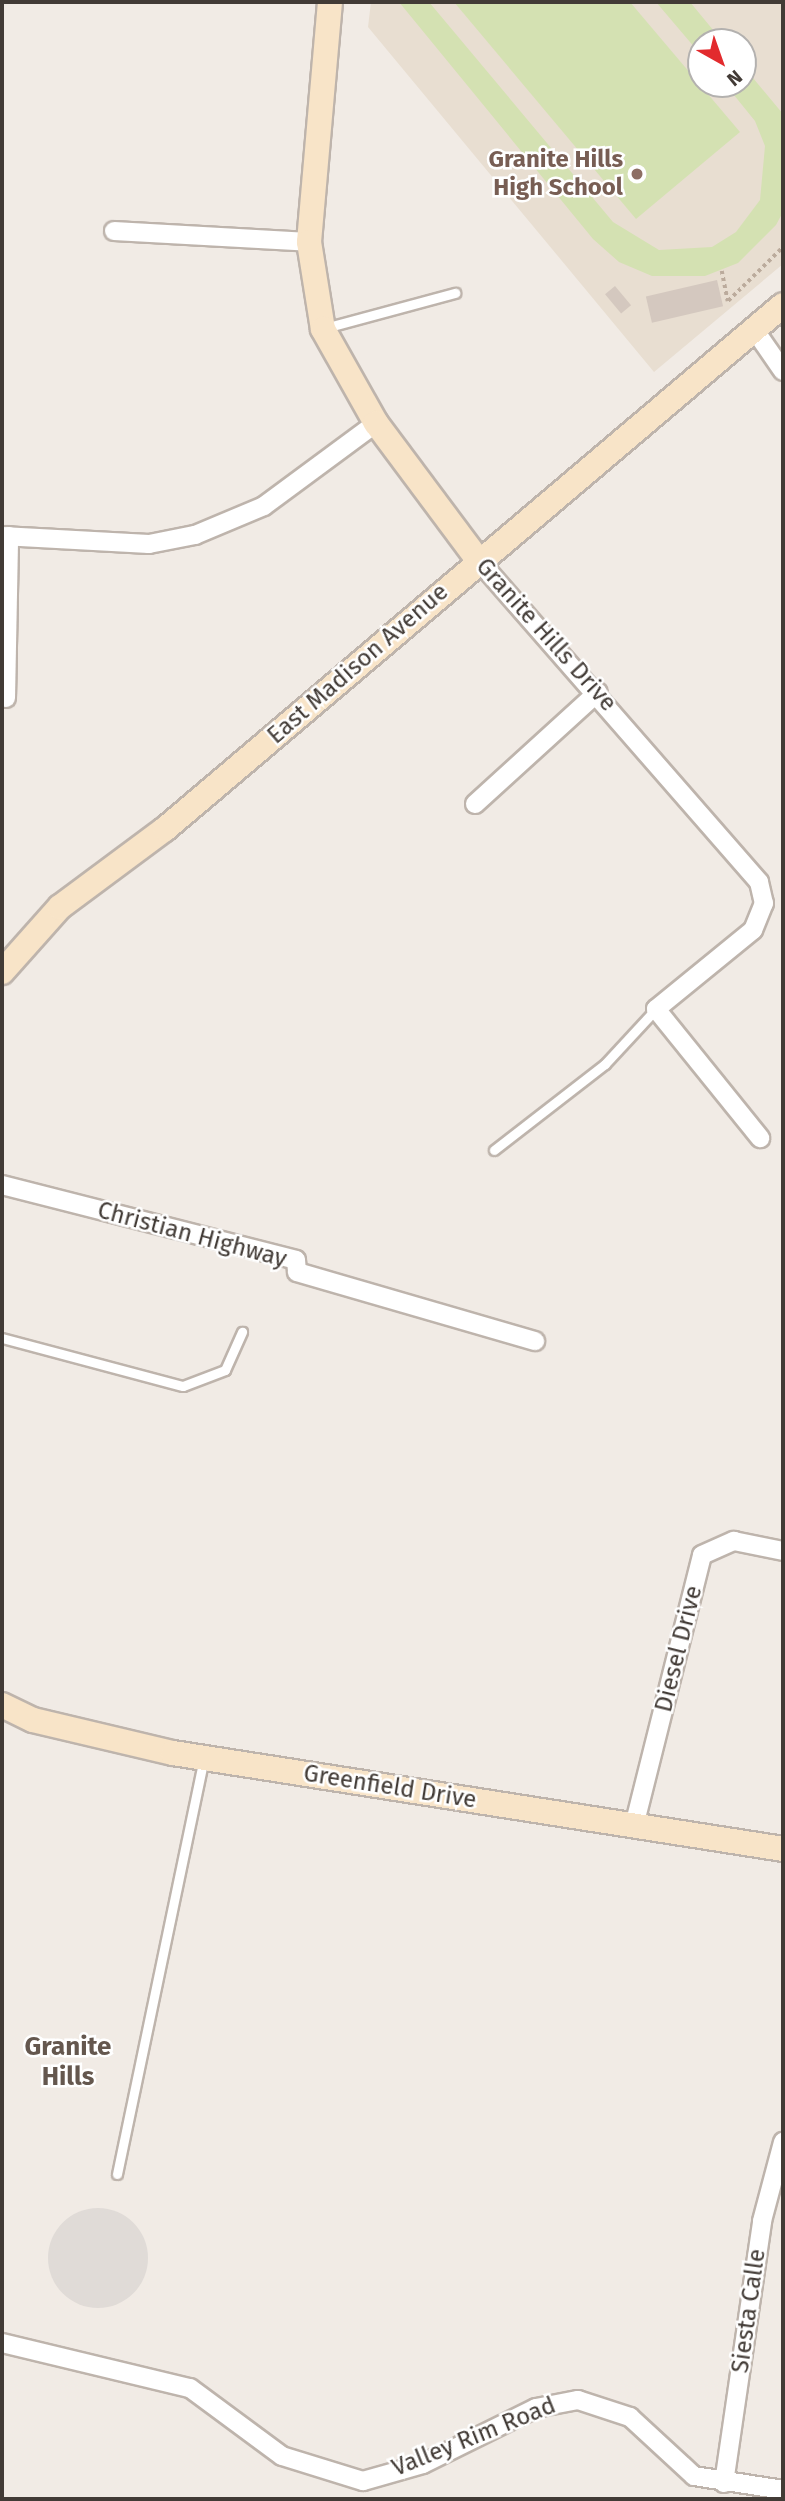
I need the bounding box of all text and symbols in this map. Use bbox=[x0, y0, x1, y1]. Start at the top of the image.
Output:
north arrow bbox=[687, 28, 757, 98]
text: N bbox=[722, 65, 747, 91]
place label: Granite Hills High School bbox=[489, 146, 623, 202]
marker: Granite Hills High School bbox=[629, 166, 645, 182]
street label: Granite Hills Drive bbox=[470, 552, 622, 718]
street label: East Madison Avenue bbox=[262, 578, 454, 750]
street label: Christian Highway bbox=[94, 1196, 290, 1274]
street label: Diesel Drive bbox=[649, 1583, 709, 1715]
street label: Greenfield Drive bbox=[301, 1759, 479, 1815]
district label: Granite Hills bbox=[25, 2031, 111, 2092]
street label: Siesta Calle bbox=[726, 2247, 772, 2375]
street label: Valley Rim Road bbox=[388, 2391, 560, 2483]

